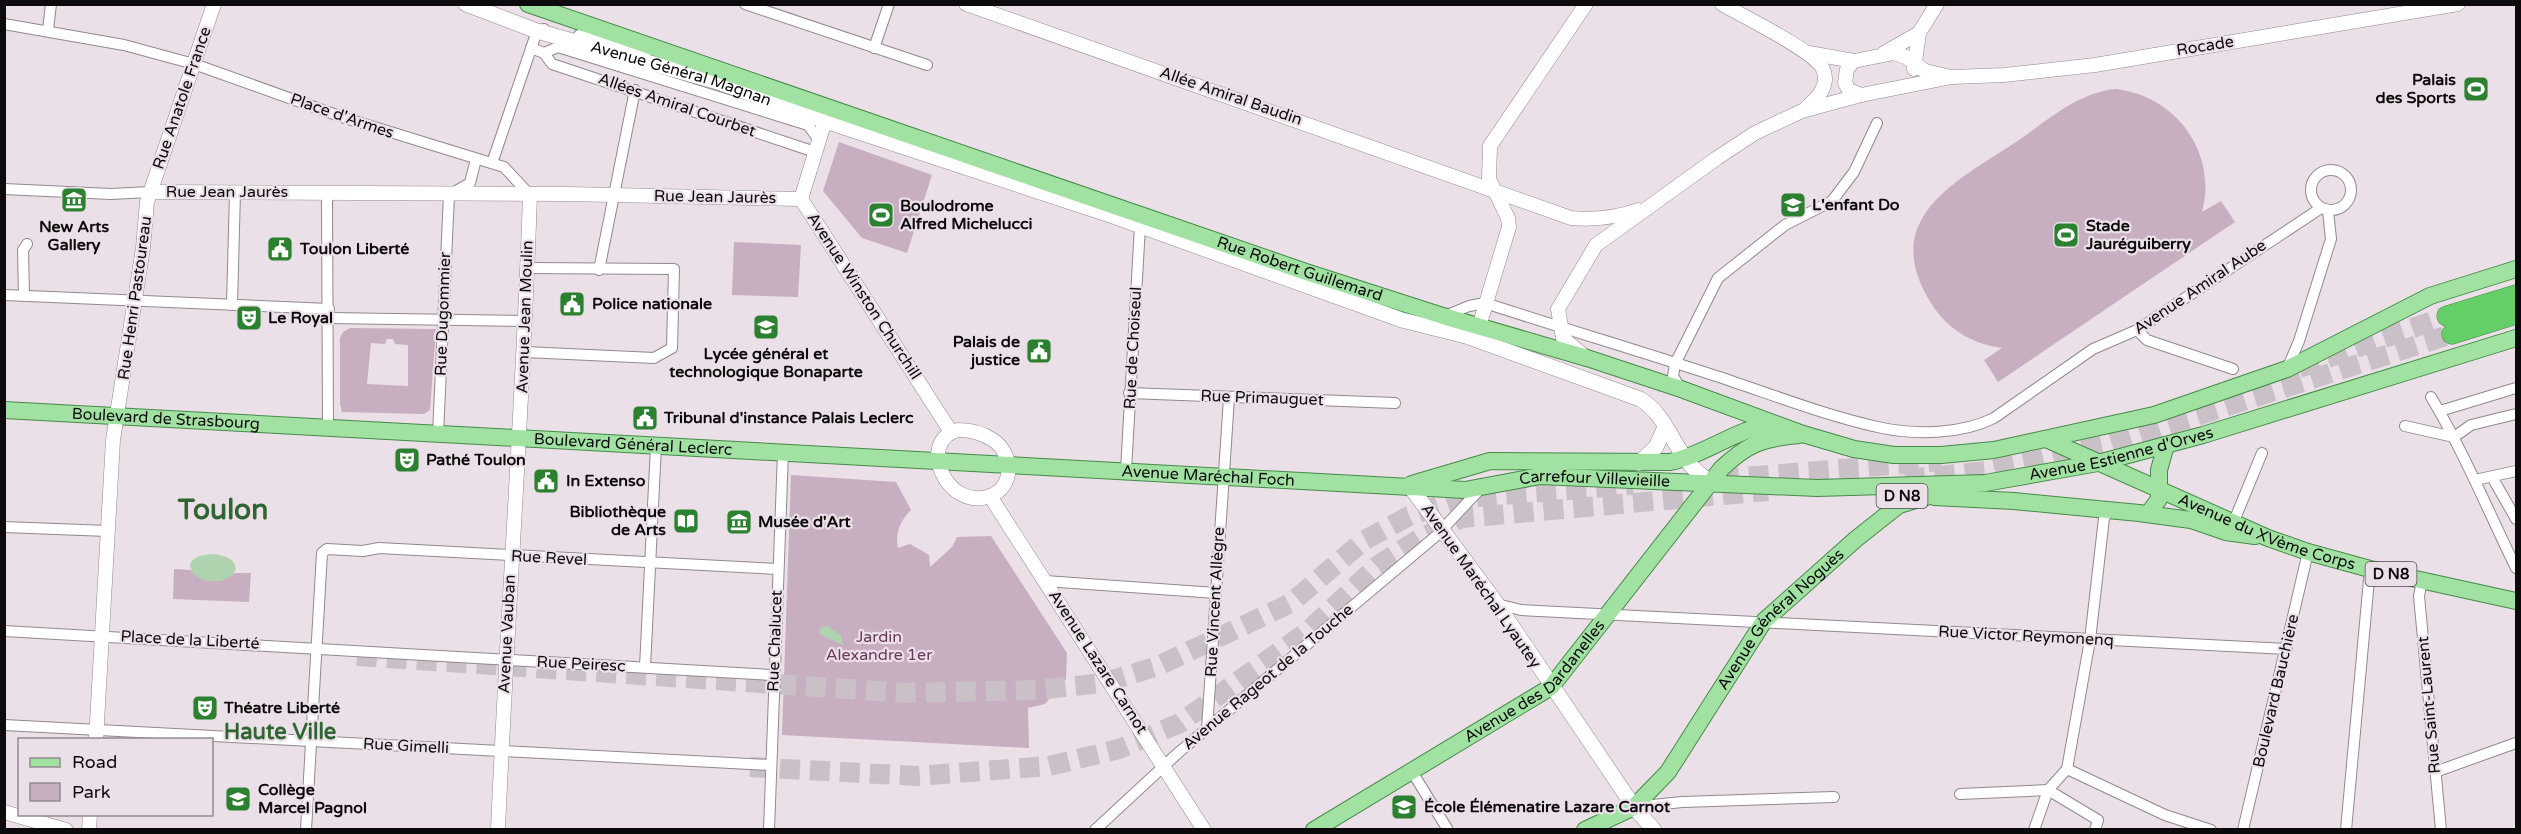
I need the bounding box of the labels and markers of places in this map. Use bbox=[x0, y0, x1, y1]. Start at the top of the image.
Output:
place label: Palais des Sports bbox=[2376, 70, 2456, 108]
sports icon: Palais des Sports bbox=[2461, 74, 2491, 104]
museum icon: New Arts Gallery bbox=[59, 185, 89, 215]
school or university icon: L'enfant Do bbox=[1778, 190, 1808, 220]
place label: L'enfant Do bbox=[1812, 195, 1900, 215]
place label: Boulodrome Alfred Michelucci bbox=[900, 196, 1032, 234]
sports icon: Boulodrome Alfred Michelucci bbox=[866, 200, 896, 230]
place label: Stade Jauréguiberry bbox=[2085, 216, 2191, 254]
place label: New Arts Gallery bbox=[39, 217, 109, 255]
sports icon: Stade Jauréguiberry bbox=[2051, 220, 2081, 250]
public building icon: Toulon Liberté bbox=[265, 234, 295, 264]
place label: Toulon Liberté bbox=[299, 239, 409, 259]
public building icon: Police nationale bbox=[557, 289, 587, 319]
place label: Police nationale bbox=[592, 294, 712, 314]
theatre icon: Le Royal bbox=[234, 303, 264, 333]
place label: Le Royal bbox=[268, 308, 333, 328]
school or university icon: Lycée général et technologique Bonaparte bbox=[751, 312, 781, 342]
place label: Palais de justice bbox=[953, 332, 1020, 370]
public building icon: Palais de justice bbox=[1024, 336, 1054, 366]
place label: Lycée général et technologique Bonaparte bbox=[668, 344, 863, 382]
public building icon: Tribunal d'instance Palais Leclerc bbox=[630, 403, 660, 433]
place label: Tribunal d'instance Palais Leclerc bbox=[663, 408, 914, 428]
theatre icon: Pathé Toulon bbox=[392, 445, 422, 475]
place label: Pathé Toulon bbox=[426, 450, 526, 470]
public building icon: In Extenso bbox=[531, 466, 561, 496]
place label: In Extenso bbox=[566, 471, 646, 491]
place label: Bibliothèque de Arts bbox=[570, 502, 666, 540]
library icon: Bibliothèque de Arts bbox=[671, 506, 701, 536]
museum icon: Musée d'Art bbox=[724, 507, 754, 537]
place label: Musée d'Art bbox=[758, 512, 852, 532]
theatre icon: Théatre Liberté bbox=[190, 693, 220, 723]
place label: Théatre Liberté bbox=[223, 698, 340, 718]
place label: Collège Marcel Pagnol bbox=[258, 780, 367, 818]
school or university icon: Collège Marcel Pagnol bbox=[223, 784, 253, 814]
school or university icon: École Élémenatire Lazare Carnot bbox=[1389, 792, 1419, 822]
place label: École Élémenatire Lazare Carnot bbox=[1424, 797, 1671, 817]

